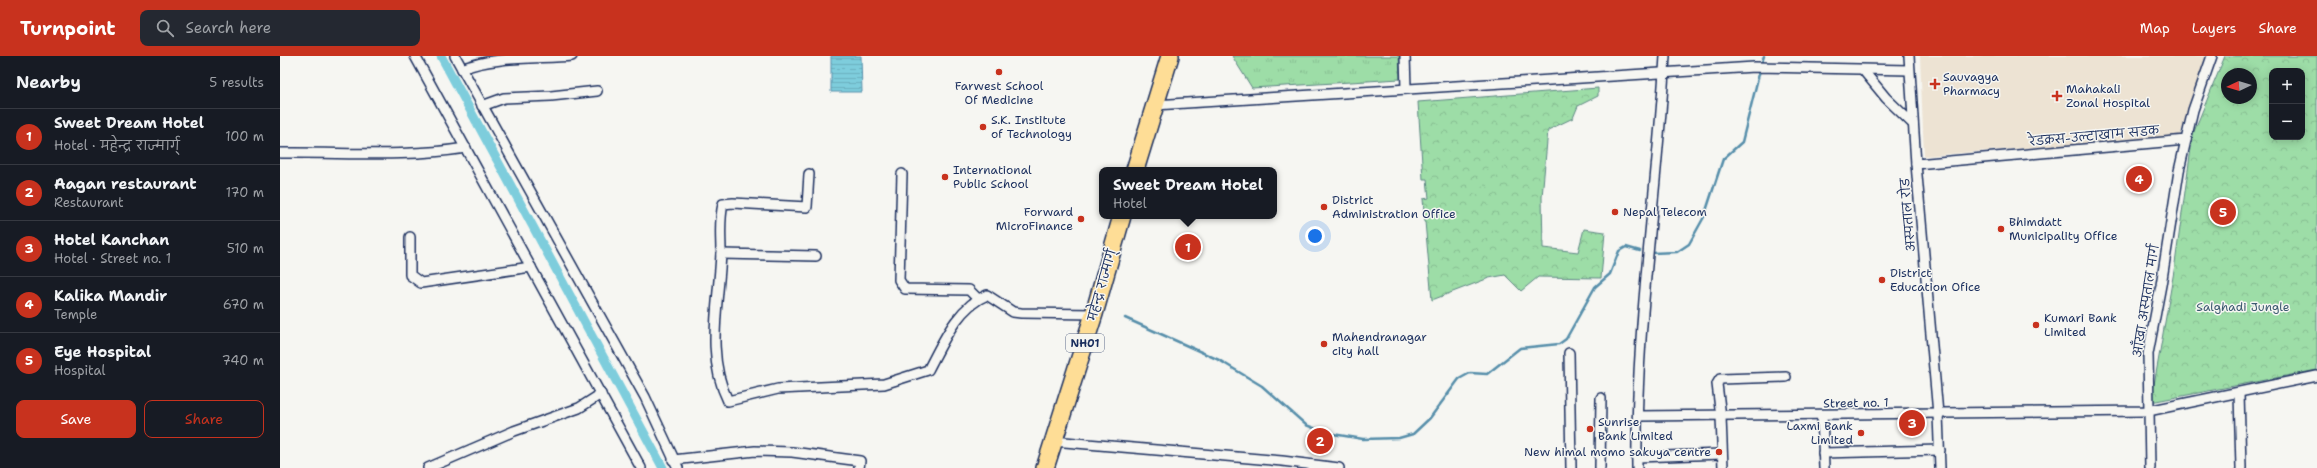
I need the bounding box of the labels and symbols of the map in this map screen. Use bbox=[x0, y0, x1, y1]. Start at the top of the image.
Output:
marker: Farwest School Of Medicine bbox=[994, 67, 1004, 77]
north arrow bbox=[2221, 68, 2257, 104]
place label: Sauvagya Pharmacy bbox=[1943, 69, 2000, 99]
place label: Farwest School Of Medicine bbox=[955, 78, 1044, 108]
marker: Sauvagya Pharmacy bbox=[1930, 79, 1940, 89]
place label: Mahakali Zonal Hospital bbox=[2066, 81, 2150, 111]
marker: Mahakali Zonal Hospital bbox=[2051, 90, 2063, 102]
place label: S.K. Institute of Technology bbox=[991, 112, 1072, 142]
street label: रेडक्रस-उल्टाखाम सडक bbox=[2026, 119, 2161, 150]
marker: S.K. Institute of Technology bbox=[978, 122, 988, 132]
place label: International Public School bbox=[953, 162, 1032, 192]
pin: 4 bbox=[2126, 164, 2152, 194]
marker: International Public School bbox=[940, 172, 950, 182]
street label: अस्पताल रोड bbox=[1896, 176, 1919, 253]
place label: District Administration Office bbox=[1332, 192, 1456, 222]
pin: 5 bbox=[2210, 197, 2236, 227]
marker: District Administration Office bbox=[1319, 202, 1329, 212]
place label: Forward MicroFinance bbox=[996, 204, 1073, 234]
place label: Nepal Telecom bbox=[1623, 204, 1707, 220]
marker: Nepal Telecom bbox=[1610, 207, 1620, 217]
marker: Forward MicroFinance bbox=[1076, 214, 1086, 224]
place label: Bhimdatt Municipality Office bbox=[2009, 214, 2118, 244]
marker: Bhimdatt Municipality Office bbox=[1996, 224, 2006, 234]
your location bbox=[1305, 226, 1325, 246]
pin: 1 bbox=[1175, 232, 1201, 262]
street label: आँखा अस्पताल मार्ग bbox=[2127, 242, 2163, 359]
street label: महेन्द्र राज्मार्ग् bbox=[1081, 246, 1121, 324]
place label: District Education Ofice bbox=[1890, 265, 1981, 295]
marker: District Education Ofice bbox=[1877, 275, 1887, 285]
park label: Salghadi Jungle bbox=[2196, 299, 2290, 315]
place label: Kumari Bank Limited bbox=[2044, 310, 2117, 340]
marker: Kumari Bank Limited bbox=[2031, 320, 2041, 330]
place label: Mahendranagar city hall bbox=[1332, 329, 1427, 359]
road number: NH01 bbox=[1066, 334, 1104, 352]
marker: Mahendranagar city hall bbox=[1319, 339, 1329, 349]
street label: Street no. 1 bbox=[1823, 394, 1889, 412]
pin: 3 bbox=[1899, 408, 1925, 438]
place label: Sunrise Bank Limited bbox=[1598, 414, 1673, 444]
place label: Laxmi Bank Limited bbox=[1786, 418, 1853, 448]
marker: Sunrise Bank Limited bbox=[1585, 424, 1595, 434]
pin: 2 bbox=[1307, 426, 1333, 456]
marker: Laxmi Bank Limited bbox=[1856, 428, 1866, 438]
place label: New himal momo sakuya centre bbox=[1524, 444, 1711, 460]
marker: New himal momo sakuya centre bbox=[1714, 447, 1724, 457]

